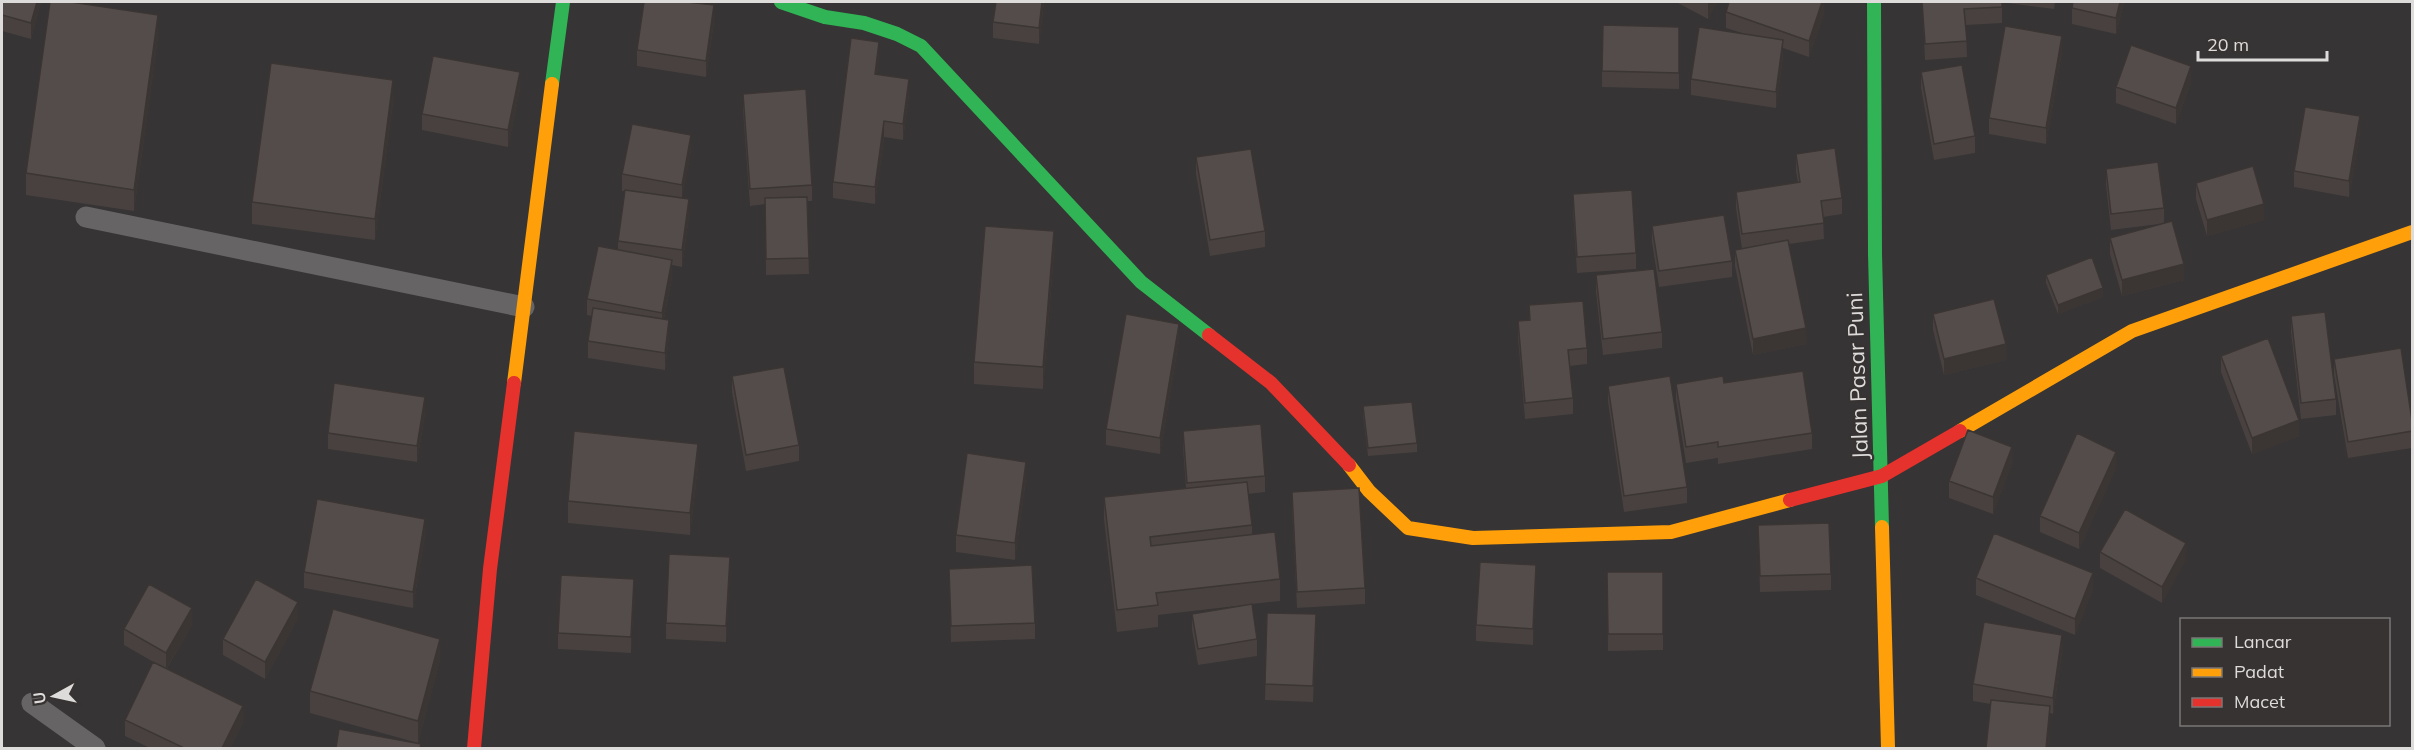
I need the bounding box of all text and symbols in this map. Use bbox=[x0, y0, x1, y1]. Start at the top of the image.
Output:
scale bar bbox=[2198, 24, 2327, 62]
text: 20 m bbox=[2207, 33, 2249, 56]
street label: Jalan Pasar Puni bbox=[1840, 292, 1874, 460]
legend bbox=[2180, 618, 2390, 726]
text: Lancar bbox=[2234, 630, 2292, 653]
text: Padat bbox=[2234, 660, 2284, 683]
north arrow bbox=[24, 666, 84, 726]
text: Macet bbox=[2234, 690, 2285, 713]
text: U bbox=[28, 691, 50, 705]

